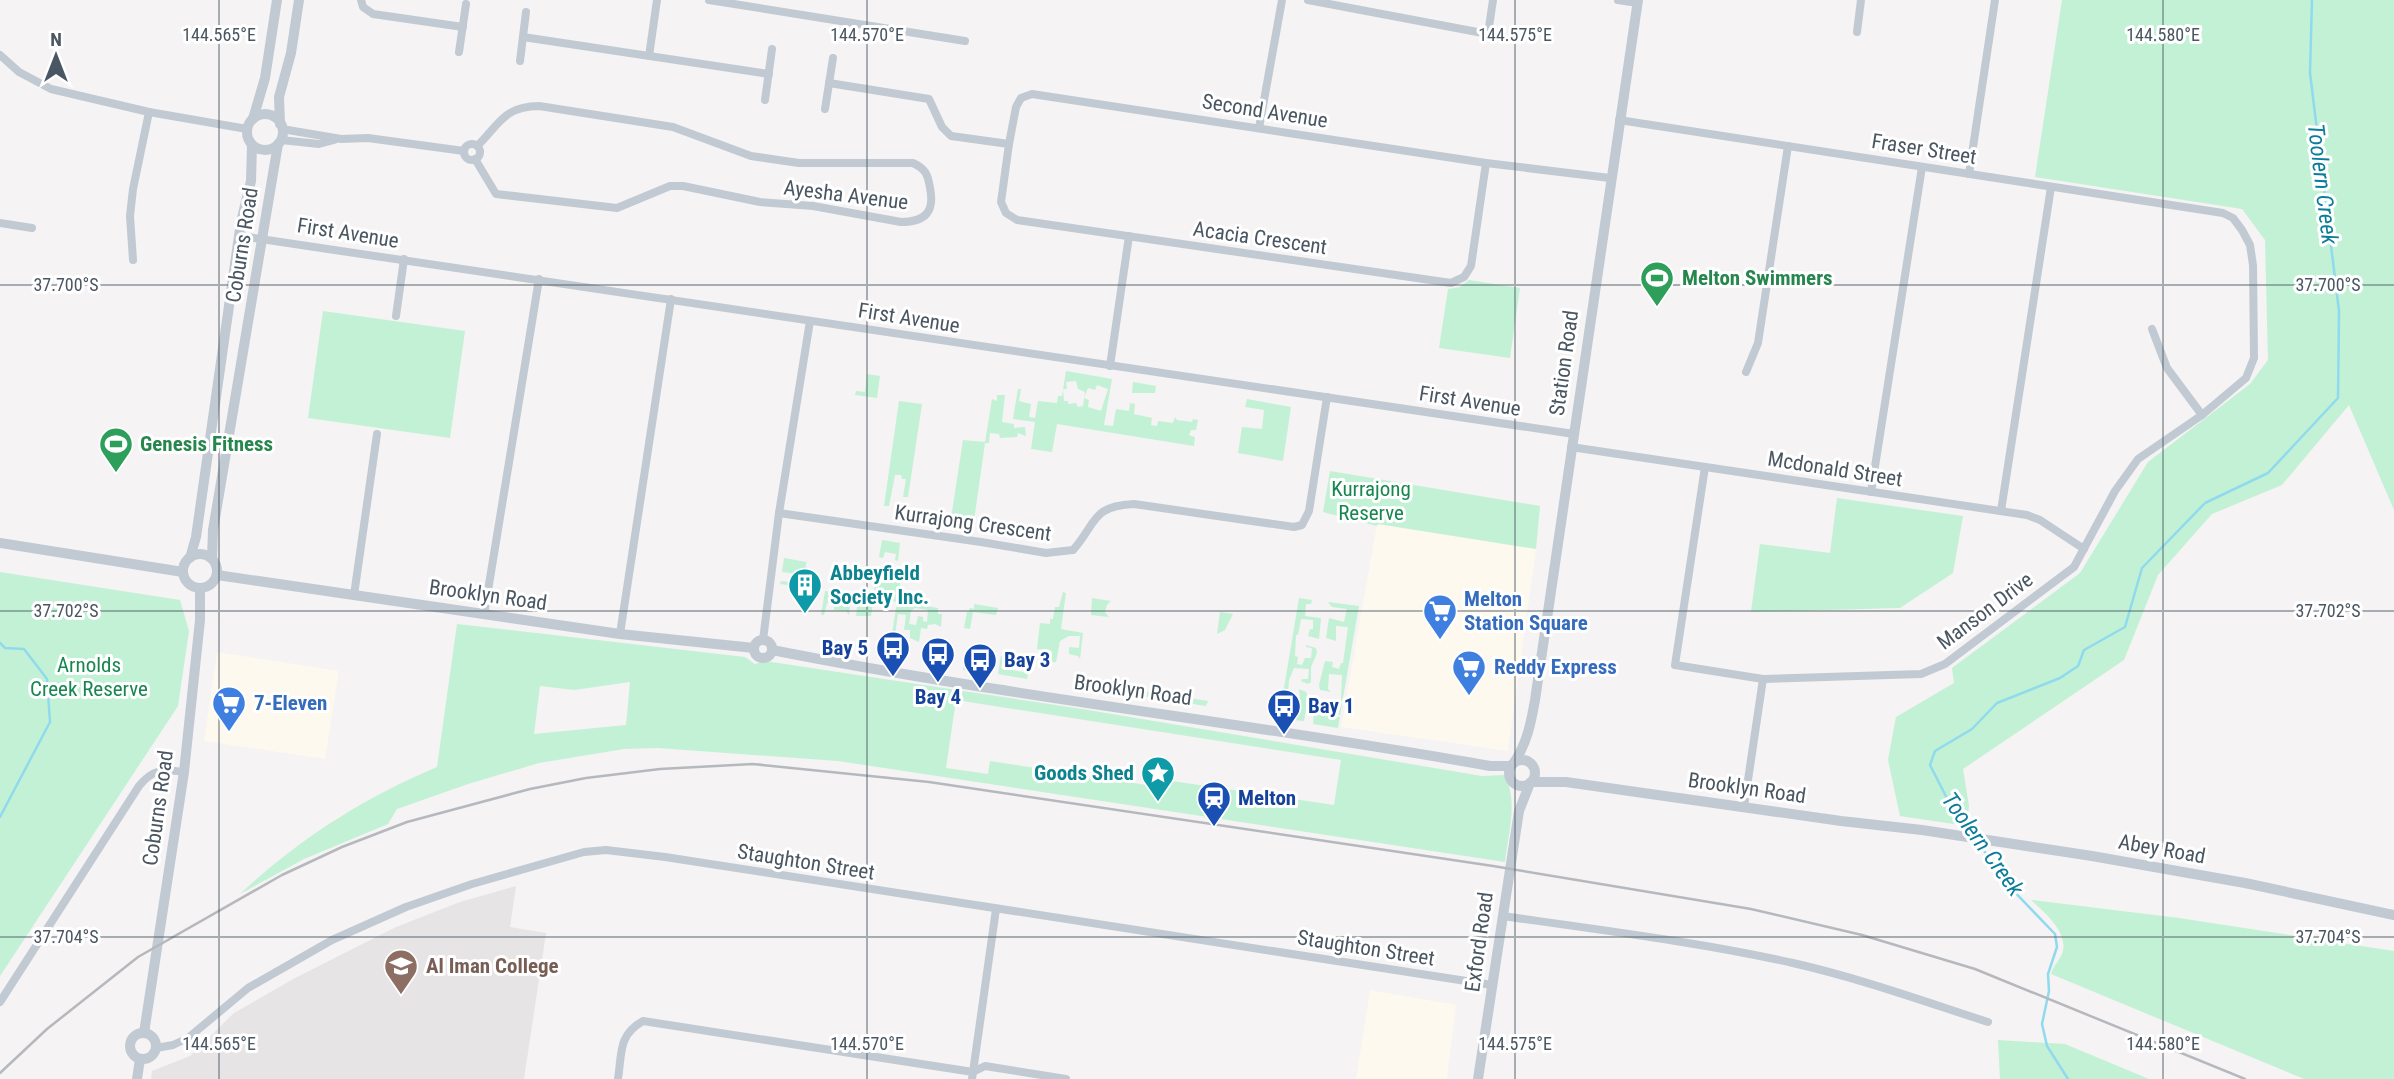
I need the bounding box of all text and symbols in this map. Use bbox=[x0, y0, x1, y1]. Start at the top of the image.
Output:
north arrow bbox=[21, 21, 91, 91]
text: 144.565°E bbox=[182, 24, 256, 45]
text: 144.570°E bbox=[830, 24, 904, 45]
text: 144.575°E bbox=[1478, 24, 1552, 45]
text: 144.580°E bbox=[2126, 24, 2200, 45]
text: N bbox=[50, 28, 62, 51]
street label: Second Avenue bbox=[1200, 89, 1330, 133]
water label: Toolern Creek bbox=[2302, 122, 2343, 247]
street label: Fraser Street bbox=[1870, 129, 1978, 169]
street label: Ayesha Avenue bbox=[782, 175, 910, 215]
street label: Coburns Road bbox=[221, 186, 263, 304]
street label: First Avenue bbox=[296, 213, 401, 253]
street label: Acacia Crescent bbox=[1192, 217, 1328, 259]
sports icon: Melton Swimmers bbox=[1638, 259, 1676, 308]
place label: Melton Swimmers bbox=[1682, 266, 1833, 290]
text: 37.700°S bbox=[33, 274, 99, 295]
text: 37.700°S bbox=[2295, 274, 2361, 295]
street label: First Avenue bbox=[857, 298, 962, 338]
street label: Station Road bbox=[1545, 309, 1583, 417]
street label: First Avenue bbox=[1418, 381, 1523, 421]
sports icon: Genesis Fitness bbox=[97, 425, 135, 474]
place label: Genesis Fitness bbox=[140, 432, 273, 456]
street label: Mcdonald Street bbox=[1766, 447, 1904, 491]
park label: Kurrajong Reserve bbox=[1331, 477, 1411, 525]
street label: Kurrajong Crescent bbox=[893, 500, 1053, 546]
place label: Abbeyfield Society Inc. bbox=[830, 561, 929, 609]
building icon: Abbeyfield Society Inc. bbox=[786, 566, 824, 615]
street label: Manson Drive bbox=[1933, 567, 2038, 655]
street label: Brooklyn Road bbox=[427, 575, 549, 615]
place label: Melton Station Square bbox=[1464, 587, 1588, 635]
supermarket icon: Melton Station Square bbox=[1421, 592, 1459, 641]
text: 37.702°S bbox=[33, 600, 99, 621]
text: 37.702°S bbox=[2295, 600, 2361, 621]
bus stop icon: Bay 5 bbox=[874, 629, 912, 678]
bus stop icon: Bay 4 bbox=[919, 635, 957, 684]
place label: Bay 5 bbox=[822, 636, 868, 660]
bus stop icon: Bay 3 bbox=[961, 641, 999, 690]
place label: Bay 3 bbox=[1004, 648, 1050, 672]
supermarket icon: Reddy Express bbox=[1450, 648, 1488, 697]
park label: Arnolds Creek Reserve bbox=[30, 653, 148, 701]
place label: Reddy Express bbox=[1494, 655, 1617, 679]
street label: Brooklyn Road bbox=[1072, 670, 1194, 710]
supermarket icon: 7-Eleven bbox=[210, 684, 248, 733]
place label: Bay 4 bbox=[915, 685, 961, 709]
bus stop icon: Bay 1 bbox=[1265, 687, 1303, 736]
place label: 7-Eleven bbox=[254, 691, 327, 715]
place label: Bay 1 bbox=[1308, 694, 1354, 718]
street label: Coburns Road bbox=[138, 749, 178, 867]
place icon: Goods Shed bbox=[1139, 754, 1177, 803]
place label: Goods Shed bbox=[1034, 761, 1134, 785]
street label: Brooklyn Road bbox=[1686, 768, 1808, 808]
station icon: Melton bbox=[1195, 779, 1233, 828]
place label: Melton bbox=[1238, 786, 1296, 810]
water label: Toolern Creek bbox=[1936, 787, 2030, 902]
street label: Abey Road bbox=[2117, 830, 2207, 868]
street label: Staughton Street bbox=[736, 839, 876, 885]
street label: Exford Road bbox=[1460, 891, 1498, 993]
street label: Staughton Street bbox=[1296, 925, 1436, 971]
text: 37.704°S bbox=[33, 926, 99, 947]
text: 37.704°S bbox=[2295, 926, 2361, 947]
school or university icon: Al Iman College bbox=[382, 947, 420, 996]
place label: Al Iman College bbox=[426, 954, 559, 978]
text: 144.565°E bbox=[182, 1033, 256, 1054]
text: 144.570°E bbox=[830, 1033, 904, 1054]
text: 144.575°E bbox=[1478, 1033, 1552, 1054]
text: 144.580°E bbox=[2126, 1033, 2200, 1054]

